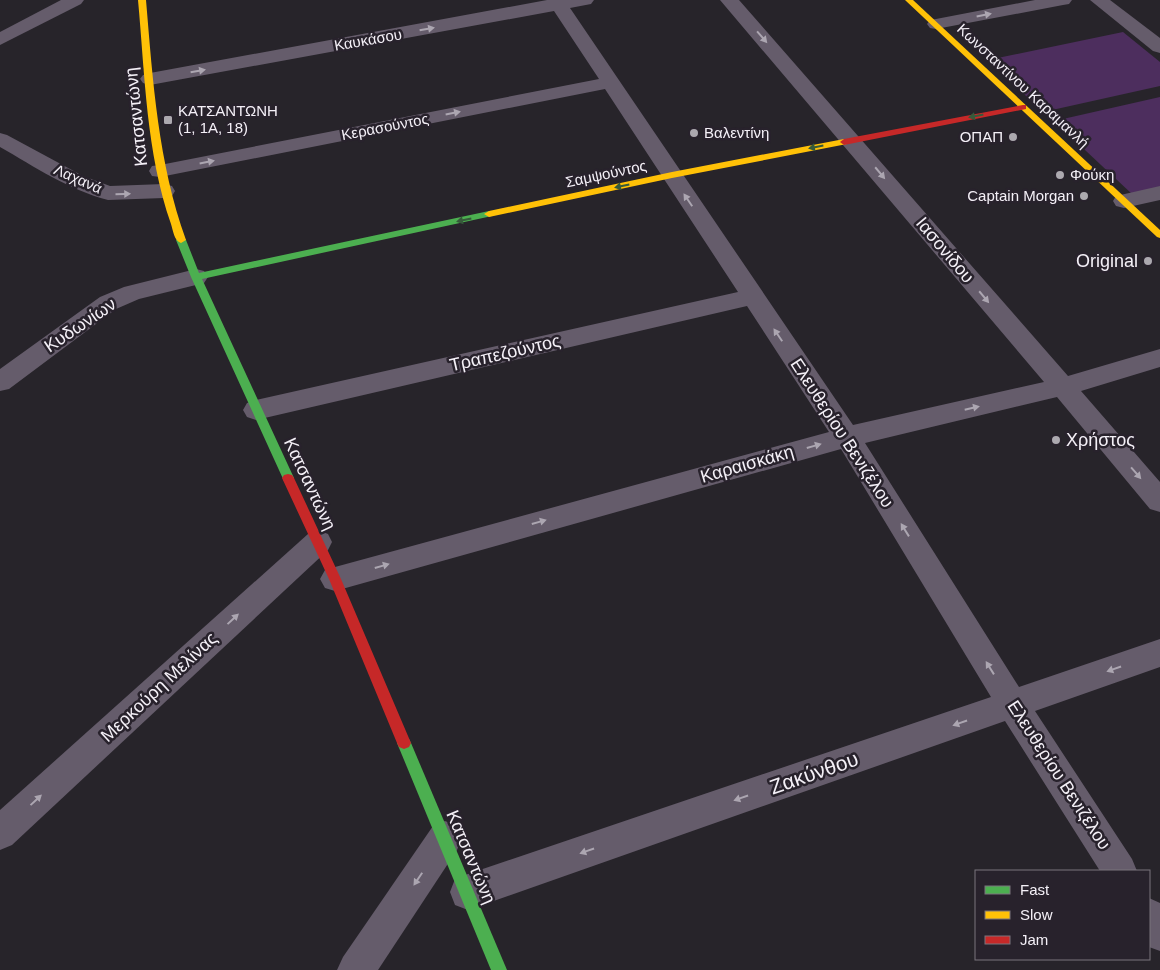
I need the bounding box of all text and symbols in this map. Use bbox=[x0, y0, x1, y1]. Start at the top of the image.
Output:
one-way arrow bbox=[976, 11, 991, 19]
street label: Κωνσταντίνου Καραμανλή bbox=[954, 20, 1093, 151]
one-way arrow bbox=[419, 24, 435, 32]
street label: Καυκάσου bbox=[333, 25, 403, 54]
one-way arrow bbox=[756, 30, 767, 43]
street label: Κατσαντώνη bbox=[121, 66, 151, 168]
one-way arrow bbox=[190, 66, 206, 74]
place label: ΚΑΤΣΑΝΤΩΝΗ (1, 1Α, 18) bbox=[178, 102, 278, 136]
one-way arrow bbox=[445, 109, 461, 117]
street label: Κερασούντος bbox=[340, 110, 430, 143]
one-way arrow bbox=[968, 112, 983, 120]
marker: ΚΑΤΣΑΝΤΩΝΗ (1, 1Α, 18) bbox=[162, 114, 174, 126]
place label: Βαλεντίνη bbox=[704, 124, 769, 141]
marker: Βαλεντίνη bbox=[688, 127, 700, 139]
place label: ΟΠΑΠ bbox=[960, 128, 1003, 145]
marker: ΟΠΑΠ bbox=[1007, 131, 1019, 143]
one-way arrow bbox=[808, 143, 824, 151]
one-way arrow bbox=[200, 157, 216, 165]
street label: Σαμψούντος bbox=[564, 157, 648, 190]
street label: Λαχανά bbox=[51, 160, 105, 197]
one-way arrow bbox=[874, 166, 885, 179]
place label: Φούκη bbox=[1070, 166, 1114, 183]
marker: Φούκη bbox=[1054, 169, 1066, 181]
one-way arrow bbox=[615, 182, 630, 190]
place label: Captain Morgan bbox=[967, 187, 1074, 204]
one-way arrow bbox=[115, 189, 131, 197]
marker: Captain Morgan bbox=[1078, 190, 1090, 202]
one-way arrow bbox=[683, 193, 693, 206]
street label: Ιασoνίδου bbox=[912, 213, 978, 287]
one-way arrow bbox=[456, 216, 471, 224]
place label: Original bbox=[1076, 251, 1138, 271]
marker: Original bbox=[1142, 255, 1154, 267]
one-way arrow bbox=[979, 290, 990, 303]
street label: Κυδωνίων bbox=[40, 294, 120, 356]
one-way arrow bbox=[773, 328, 783, 341]
street label: Τραπεζούντος bbox=[448, 330, 563, 375]
street label: Ελευθερίου Βενιζέλου bbox=[786, 355, 898, 511]
one-way arrow bbox=[964, 404, 979, 412]
place label: Χρήστος bbox=[1066, 430, 1135, 450]
marker: Χρήστος bbox=[1050, 434, 1062, 446]
street label: Κατσαντώνη bbox=[280, 435, 340, 533]
street label: Καραισκάκη bbox=[698, 441, 796, 487]
one-way arrow bbox=[806, 442, 821, 450]
one-way arrow bbox=[1130, 467, 1141, 480]
one-way arrow bbox=[531, 518, 546, 526]
one-way arrow bbox=[900, 523, 909, 536]
one-way arrow bbox=[375, 561, 390, 569]
one-way arrow bbox=[226, 613, 238, 625]
street label: Μερκούρη Μελίνας bbox=[97, 628, 221, 746]
one-way arrow bbox=[986, 661, 995, 675]
one-way arrow bbox=[1106, 665, 1121, 673]
street label: Ελευθερίου Βενιζέλου bbox=[1003, 697, 1115, 853]
one-way arrow bbox=[953, 720, 968, 727]
street label: Ζακύνθου bbox=[766, 747, 861, 798]
one-way arrow bbox=[29, 794, 41, 806]
one-way arrow bbox=[733, 795, 748, 803]
street label: Κατσαντώνη bbox=[442, 807, 500, 907]
one-way arrow bbox=[579, 848, 594, 856]
legend bbox=[975, 870, 1150, 960]
one-way arrow bbox=[413, 872, 423, 886]
text: Fast bbox=[1020, 881, 1050, 898]
text: Slow bbox=[1020, 906, 1053, 923]
text: Jam bbox=[1020, 931, 1048, 948]

